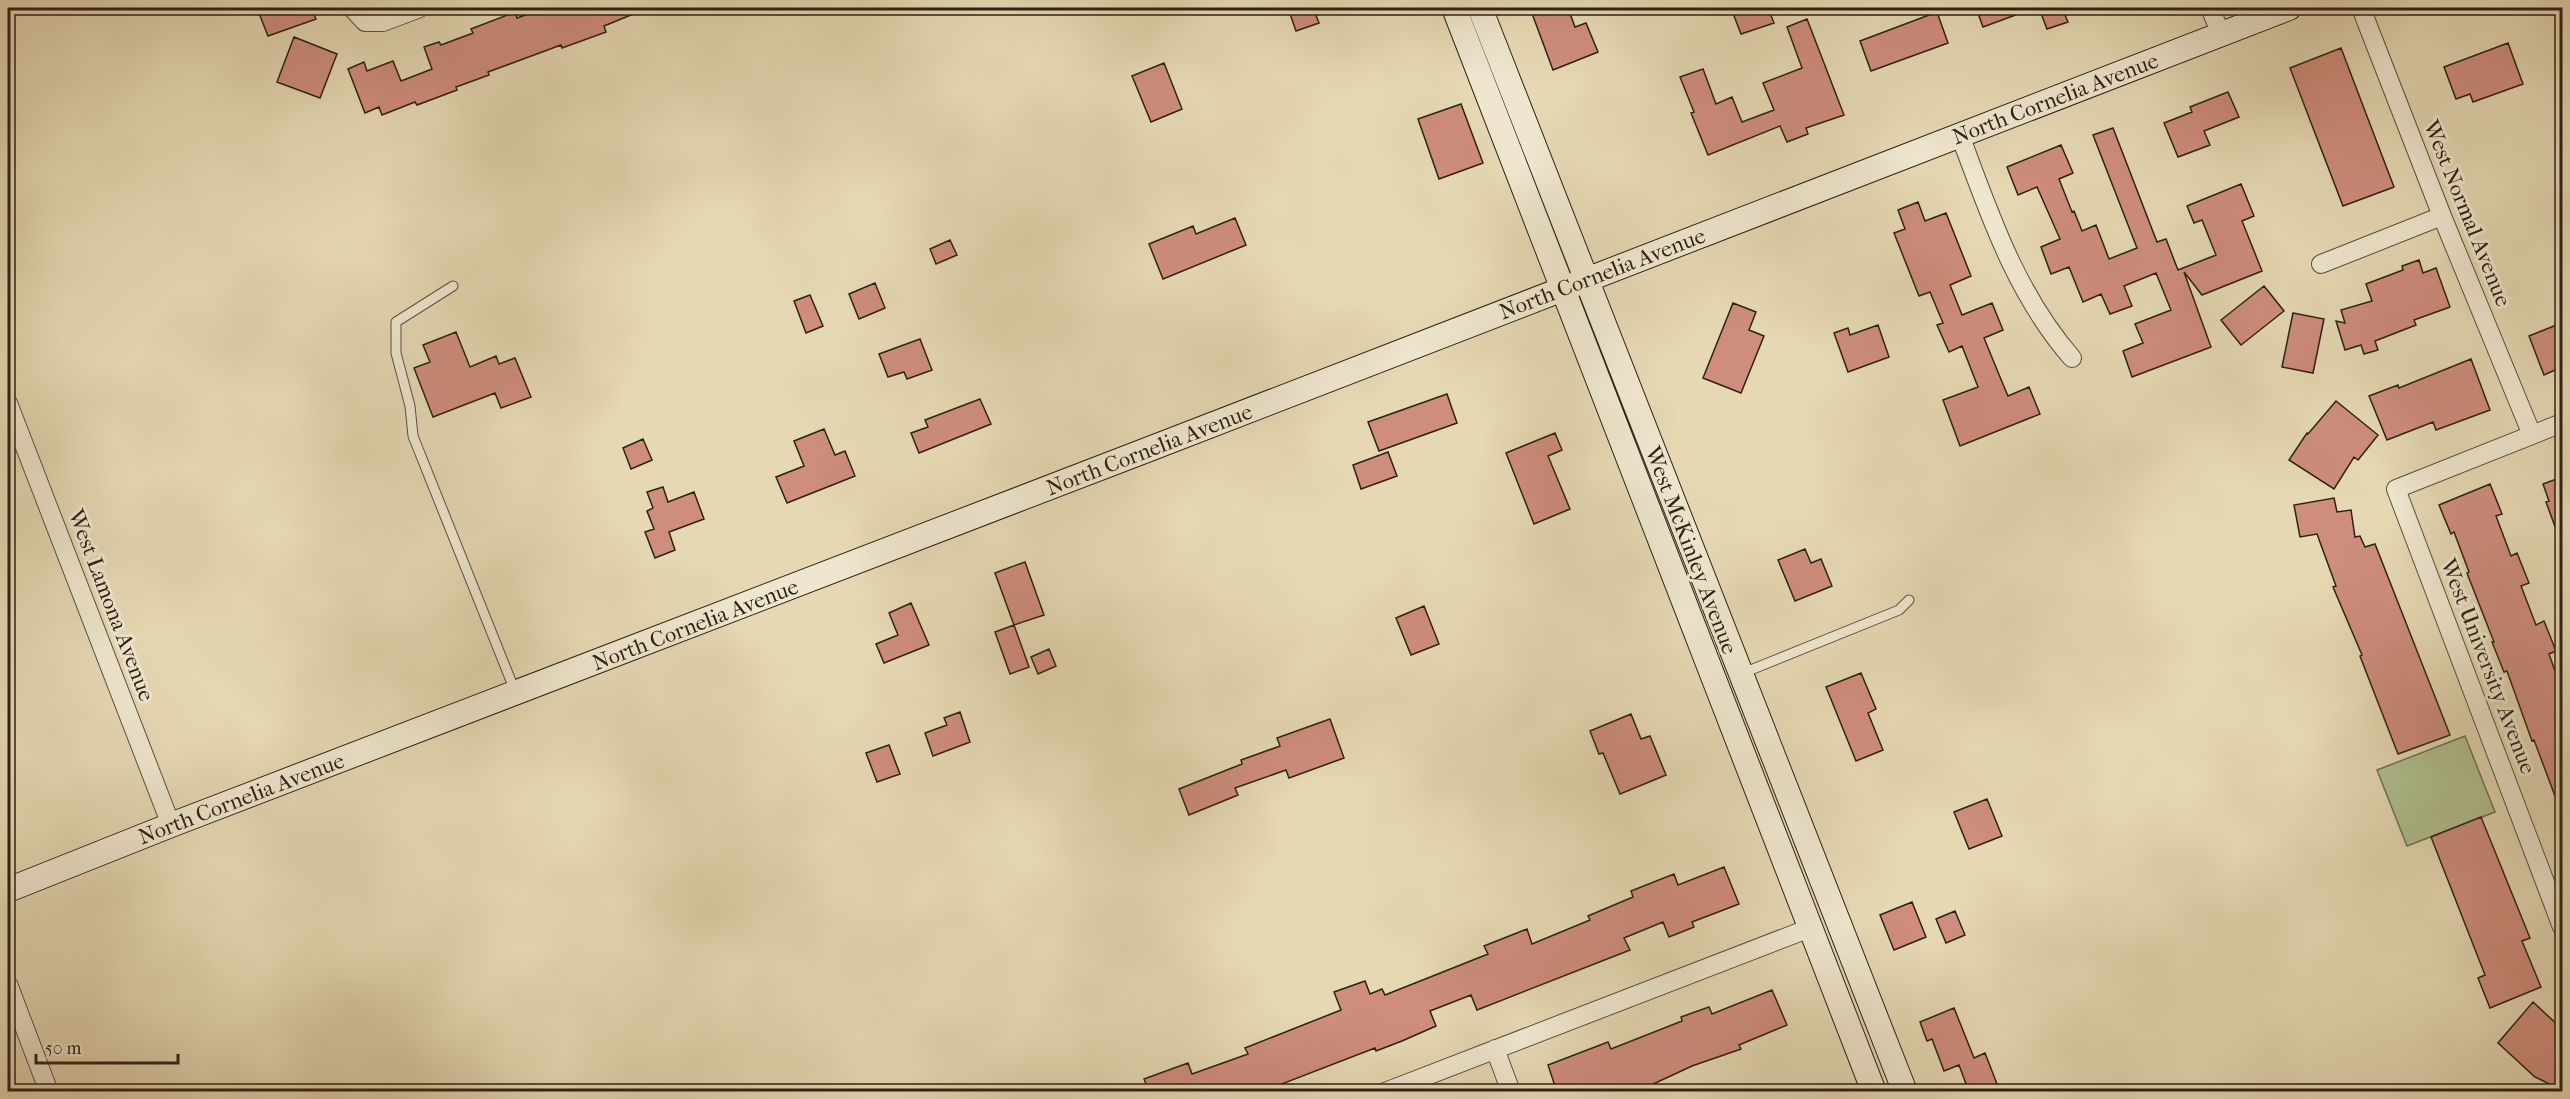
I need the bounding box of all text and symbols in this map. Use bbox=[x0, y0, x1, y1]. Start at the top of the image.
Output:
street label: North Cornelia Avenue bbox=[1949, 48, 2162, 150]
street label: West Normal Avenue bbox=[2417, 115, 2516, 310]
street label: North Cornelia Avenue bbox=[1496, 223, 1709, 325]
street label: North Cornelia Avenue bbox=[1043, 399, 1256, 501]
street label: West McKinley Avenue bbox=[1639, 442, 1743, 658]
street label: West Lamona Avenue bbox=[62, 505, 160, 705]
street label: West University Avenue bbox=[2435, 554, 2541, 778]
street label: North Cornelia Avenue bbox=[589, 574, 802, 676]
street label: North Cornelia Avenue bbox=[135, 748, 348, 850]
scale bar bbox=[36, 1027, 178, 1065]
text: 50 m bbox=[45, 1038, 82, 1059]

